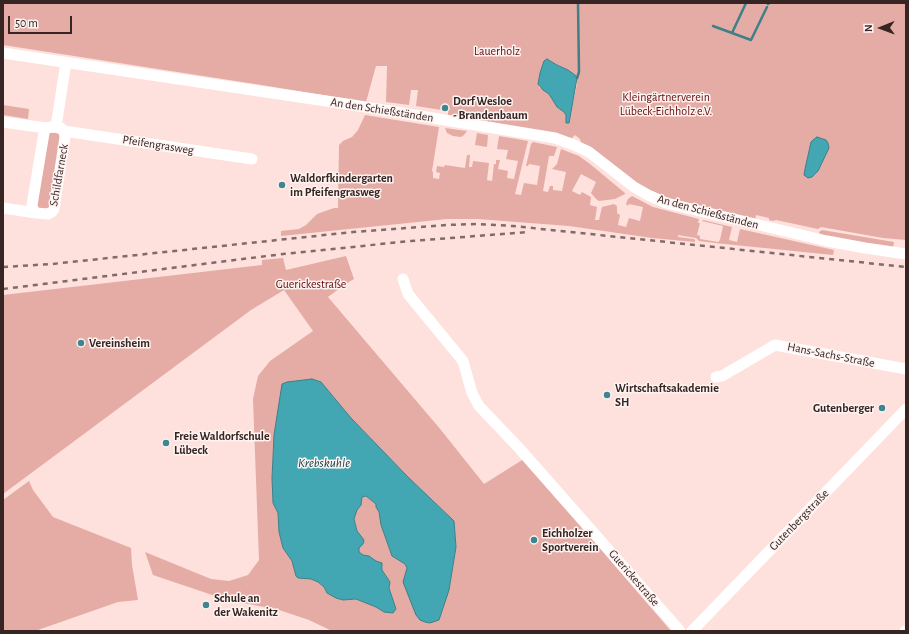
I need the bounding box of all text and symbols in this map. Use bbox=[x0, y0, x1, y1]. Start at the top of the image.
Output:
scale bar bbox=[10, 8, 74, 34]
north arrow bbox=[861, 8, 901, 48]
text: 50 m bbox=[15, 17, 38, 29]
text: N bbox=[863, 24, 874, 32]
park label: Lauerholz bbox=[474, 44, 520, 58]
park label: Kleingärtnerverein Lübeck-Eichholz e.V. bbox=[620, 90, 712, 118]
place label: Dorf Wesloe - Brandenbaum bbox=[453, 94, 528, 122]
street label: An den Schießständen bbox=[329, 95, 435, 125]
marker: Dorf Wesloe - Brandenbaum bbox=[440, 103, 450, 113]
street label: Pfeifengrasweg bbox=[121, 132, 195, 158]
street label: Schildfarneck bbox=[46, 143, 72, 207]
place label: Waldorfkindergarten im Pfeifengrasweg bbox=[290, 171, 393, 199]
marker: Waldorfkindergarten im Pfeifengrasweg bbox=[277, 180, 287, 190]
street label: An den Schießständen bbox=[656, 192, 760, 232]
park label: Guerickestraße bbox=[276, 277, 346, 291]
place label: Vereinsheim bbox=[89, 336, 150, 350]
marker: Vereinsheim bbox=[76, 338, 86, 348]
street label: Hans-Sachs-Straße bbox=[786, 339, 876, 371]
place label: Wirtschaftsakademie SH bbox=[615, 381, 719, 409]
marker: Wirtschaftsakademie SH bbox=[602, 390, 612, 400]
place label: Gutenberger bbox=[813, 401, 874, 415]
marker: Gutenberger bbox=[877, 403, 887, 413]
place label: Freie Waldorfschule Lübeck bbox=[174, 429, 270, 457]
marker: Freie Waldorfschule Lübeck bbox=[161, 438, 171, 448]
water label: Krebskuhle bbox=[298, 455, 350, 471]
street label: Gutenbergstraße bbox=[766, 486, 832, 554]
place label: Eichholzer Sportverein bbox=[542, 526, 599, 554]
marker: Eichholzer Sportverein bbox=[529, 535, 539, 545]
street label: Guerickestraße bbox=[605, 547, 663, 609]
place label: Schule an der Wakenitz bbox=[214, 591, 278, 619]
marker: Schule an der Wakenitz bbox=[201, 600, 211, 610]

